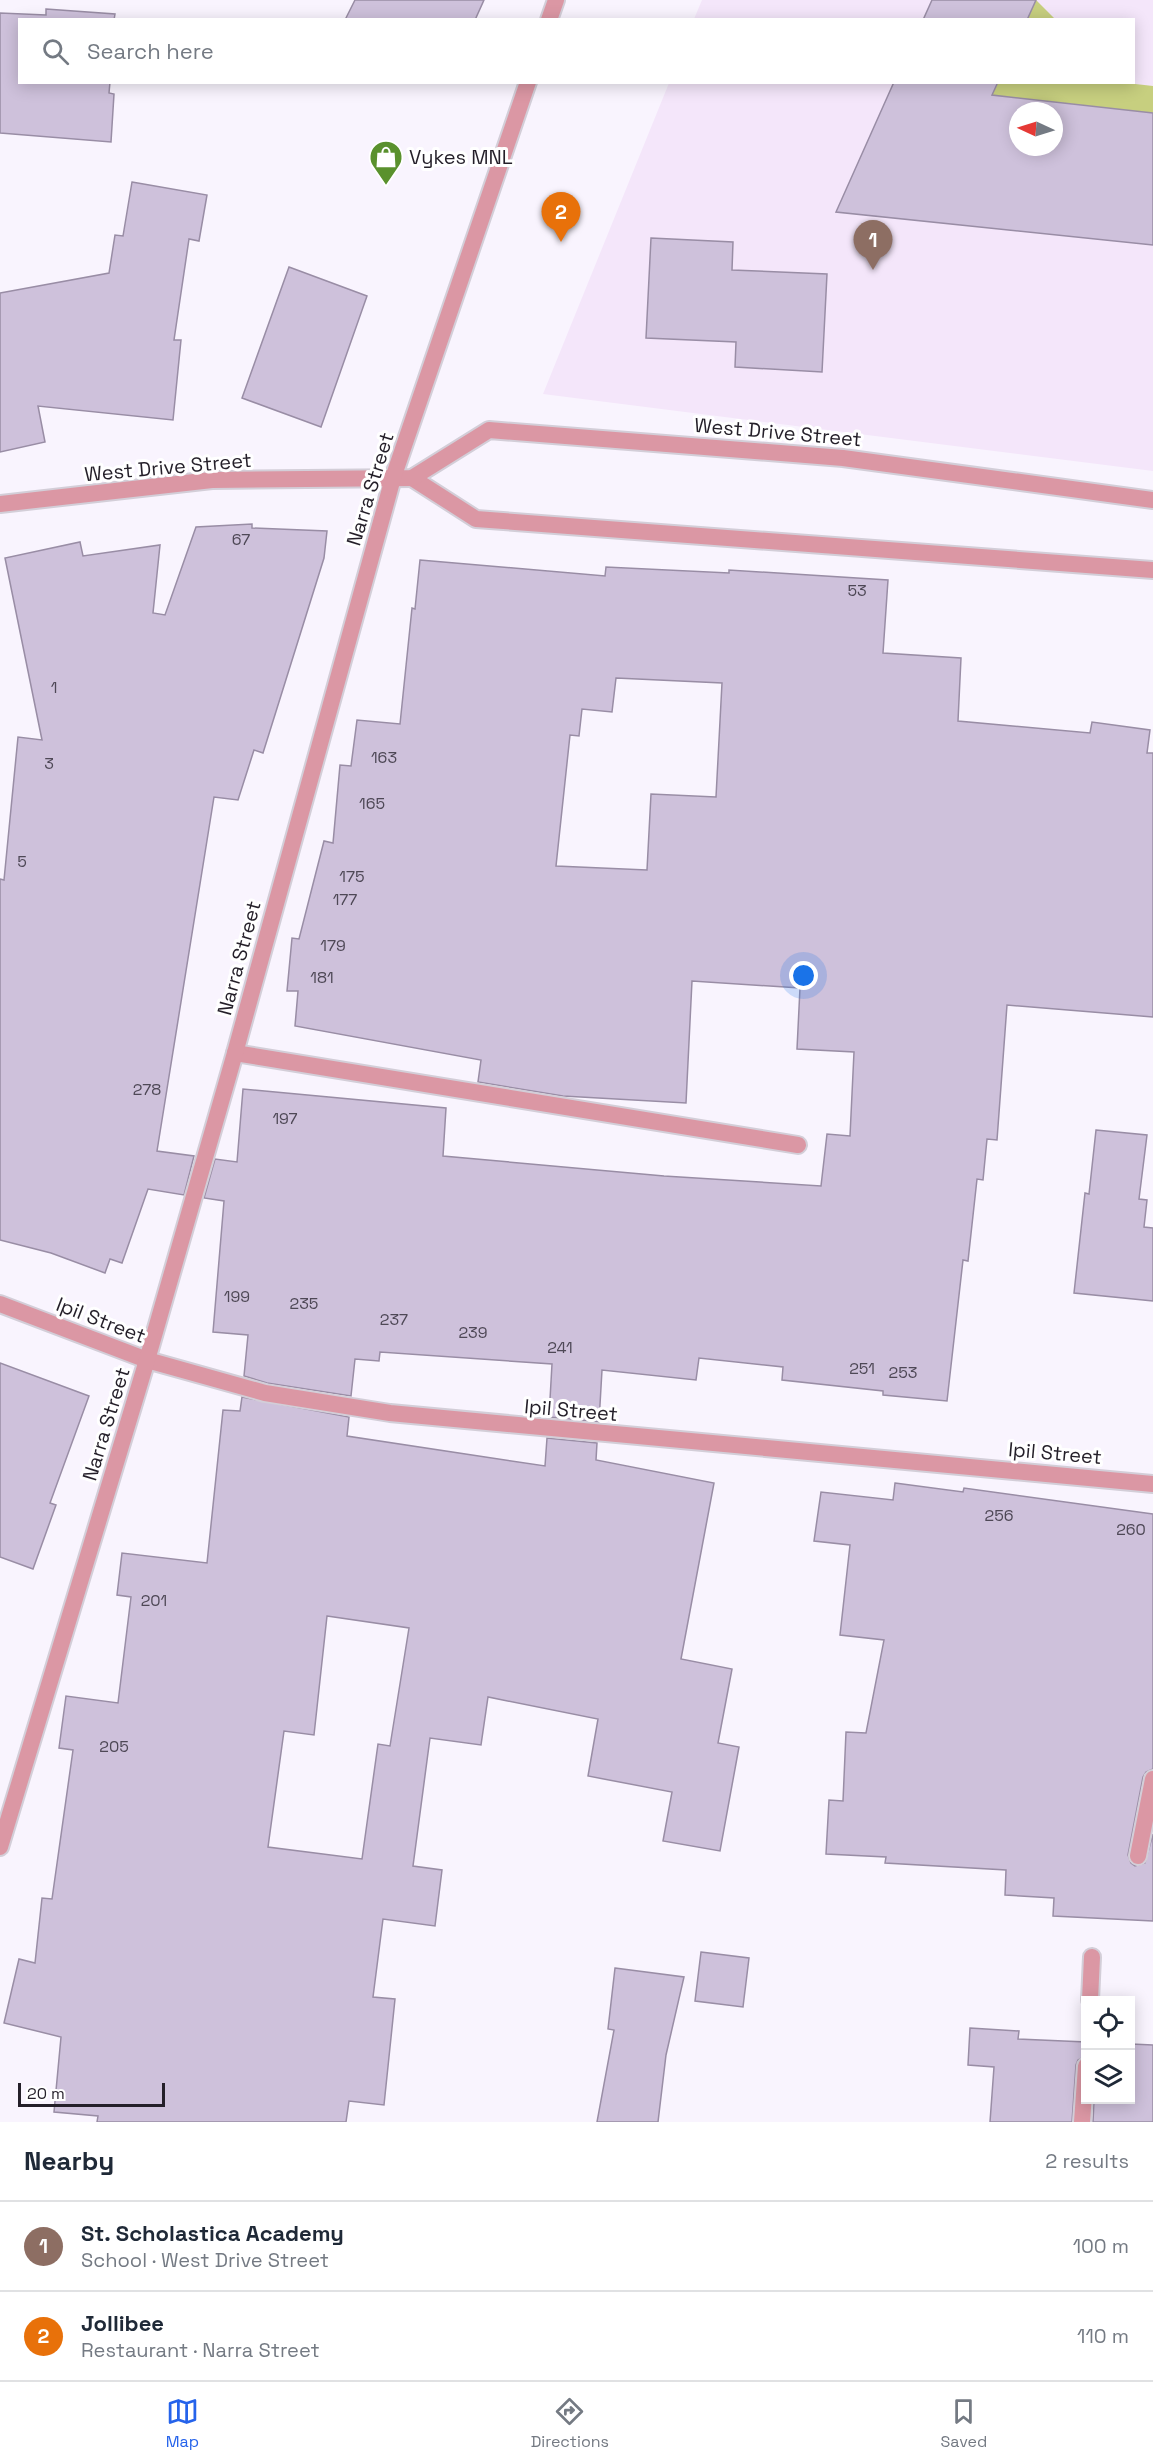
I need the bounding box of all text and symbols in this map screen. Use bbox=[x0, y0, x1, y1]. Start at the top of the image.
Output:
search box bbox=[18, 18, 1135, 84]
icon: search bbox=[39, 35, 72, 68]
text: Search here bbox=[87, 37, 214, 65]
north arrow bbox=[1009, 102, 1063, 156]
shop icon: Vykes MNL bbox=[368, 139, 404, 186]
place label: Vykes MNL bbox=[409, 144, 513, 170]
pin: 2 bbox=[542, 192, 580, 242]
pin: 1 bbox=[854, 220, 892, 270]
street label: West Drive Street bbox=[693, 412, 863, 452]
street label: Narra Street bbox=[340, 429, 400, 549]
street label: West Drive Street bbox=[83, 447, 253, 487]
house number: 67 bbox=[232, 529, 250, 550]
house number: 53 bbox=[847, 580, 867, 601]
house number: 1 bbox=[51, 677, 57, 698]
house number: 163 bbox=[371, 747, 397, 768]
house number: 3 bbox=[44, 753, 54, 774]
house number: 165 bbox=[359, 793, 385, 814]
house number: 5 bbox=[17, 851, 27, 872]
house number: 175 bbox=[339, 866, 365, 887]
house number: 177 bbox=[333, 889, 357, 910]
street label: Narra Street bbox=[211, 898, 267, 1018]
house number: 179 bbox=[320, 935, 346, 956]
your location bbox=[789, 961, 818, 990]
house number: 181 bbox=[310, 967, 334, 988]
house number: 278 bbox=[133, 1079, 161, 1100]
house number: 197 bbox=[272, 1108, 298, 1129]
house number: 199 bbox=[224, 1286, 250, 1307]
street label: Ipil Street bbox=[53, 1291, 149, 1349]
house number: 235 bbox=[290, 1293, 318, 1314]
house number: 237 bbox=[380, 1309, 408, 1330]
house number: 239 bbox=[458, 1322, 488, 1343]
house number: 241 bbox=[547, 1337, 573, 1358]
house number: 251 bbox=[849, 1358, 875, 1379]
house number: 253 bbox=[889, 1362, 917, 1383]
street label: Narra Street bbox=[76, 1364, 136, 1484]
street label: Ipil Street bbox=[523, 1393, 619, 1427]
street label: Ipil Street bbox=[1007, 1436, 1103, 1470]
house number: 256 bbox=[984, 1505, 1014, 1526]
house number: 260 bbox=[1116, 1519, 1146, 1540]
house number: 201 bbox=[141, 1590, 167, 1611]
house number: 205 bbox=[99, 1736, 129, 1757]
map controls bbox=[1081, 1996, 1135, 2104]
button: locate bbox=[1081, 1996, 1135, 2050]
button: layers bbox=[1081, 2050, 1135, 2104]
scale bar bbox=[18, 2080, 165, 2108]
text: 20 m bbox=[27, 2083, 65, 2104]
text: Nearby bbox=[24, 2144, 114, 2178]
text: 2 results bbox=[1045, 2148, 1129, 2174]
text: St. Scholastica Academy bbox=[81, 2219, 344, 2247]
text: 1 bbox=[39, 2233, 48, 2259]
text: 100 m bbox=[1073, 2233, 1129, 2259]
text: School · West Drive Street bbox=[81, 2247, 329, 2273]
text: Jollibee bbox=[81, 2309, 164, 2337]
text: 2 bbox=[38, 2323, 49, 2349]
text: 110 m bbox=[1077, 2323, 1129, 2349]
text: Restaurant · Narra Street bbox=[81, 2337, 320, 2363]
tab: Map bbox=[166, 2395, 199, 2452]
tab: Directions bbox=[531, 2395, 609, 2452]
tab: Saved bbox=[941, 2395, 987, 2452]

